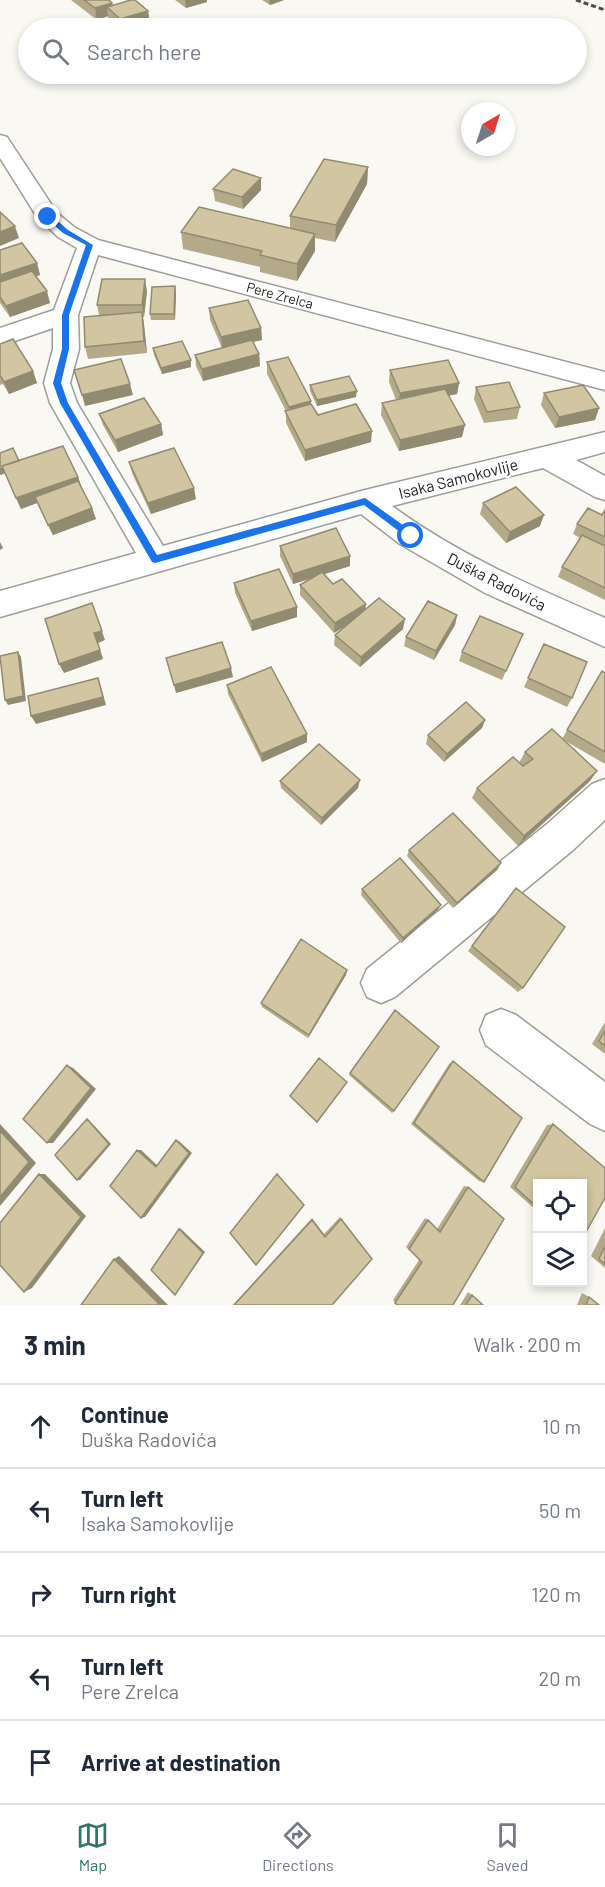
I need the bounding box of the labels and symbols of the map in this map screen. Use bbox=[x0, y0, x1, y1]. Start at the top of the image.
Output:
north arrow bbox=[461, 102, 515, 156]
route end bbox=[34, 203, 60, 229]
street label: Pere Zrelca bbox=[245, 278, 315, 312]
street label: Isaka Samokovlije bbox=[396, 454, 520, 502]
route start bbox=[397, 522, 423, 548]
street label: Duška Radovića bbox=[444, 548, 550, 614]

